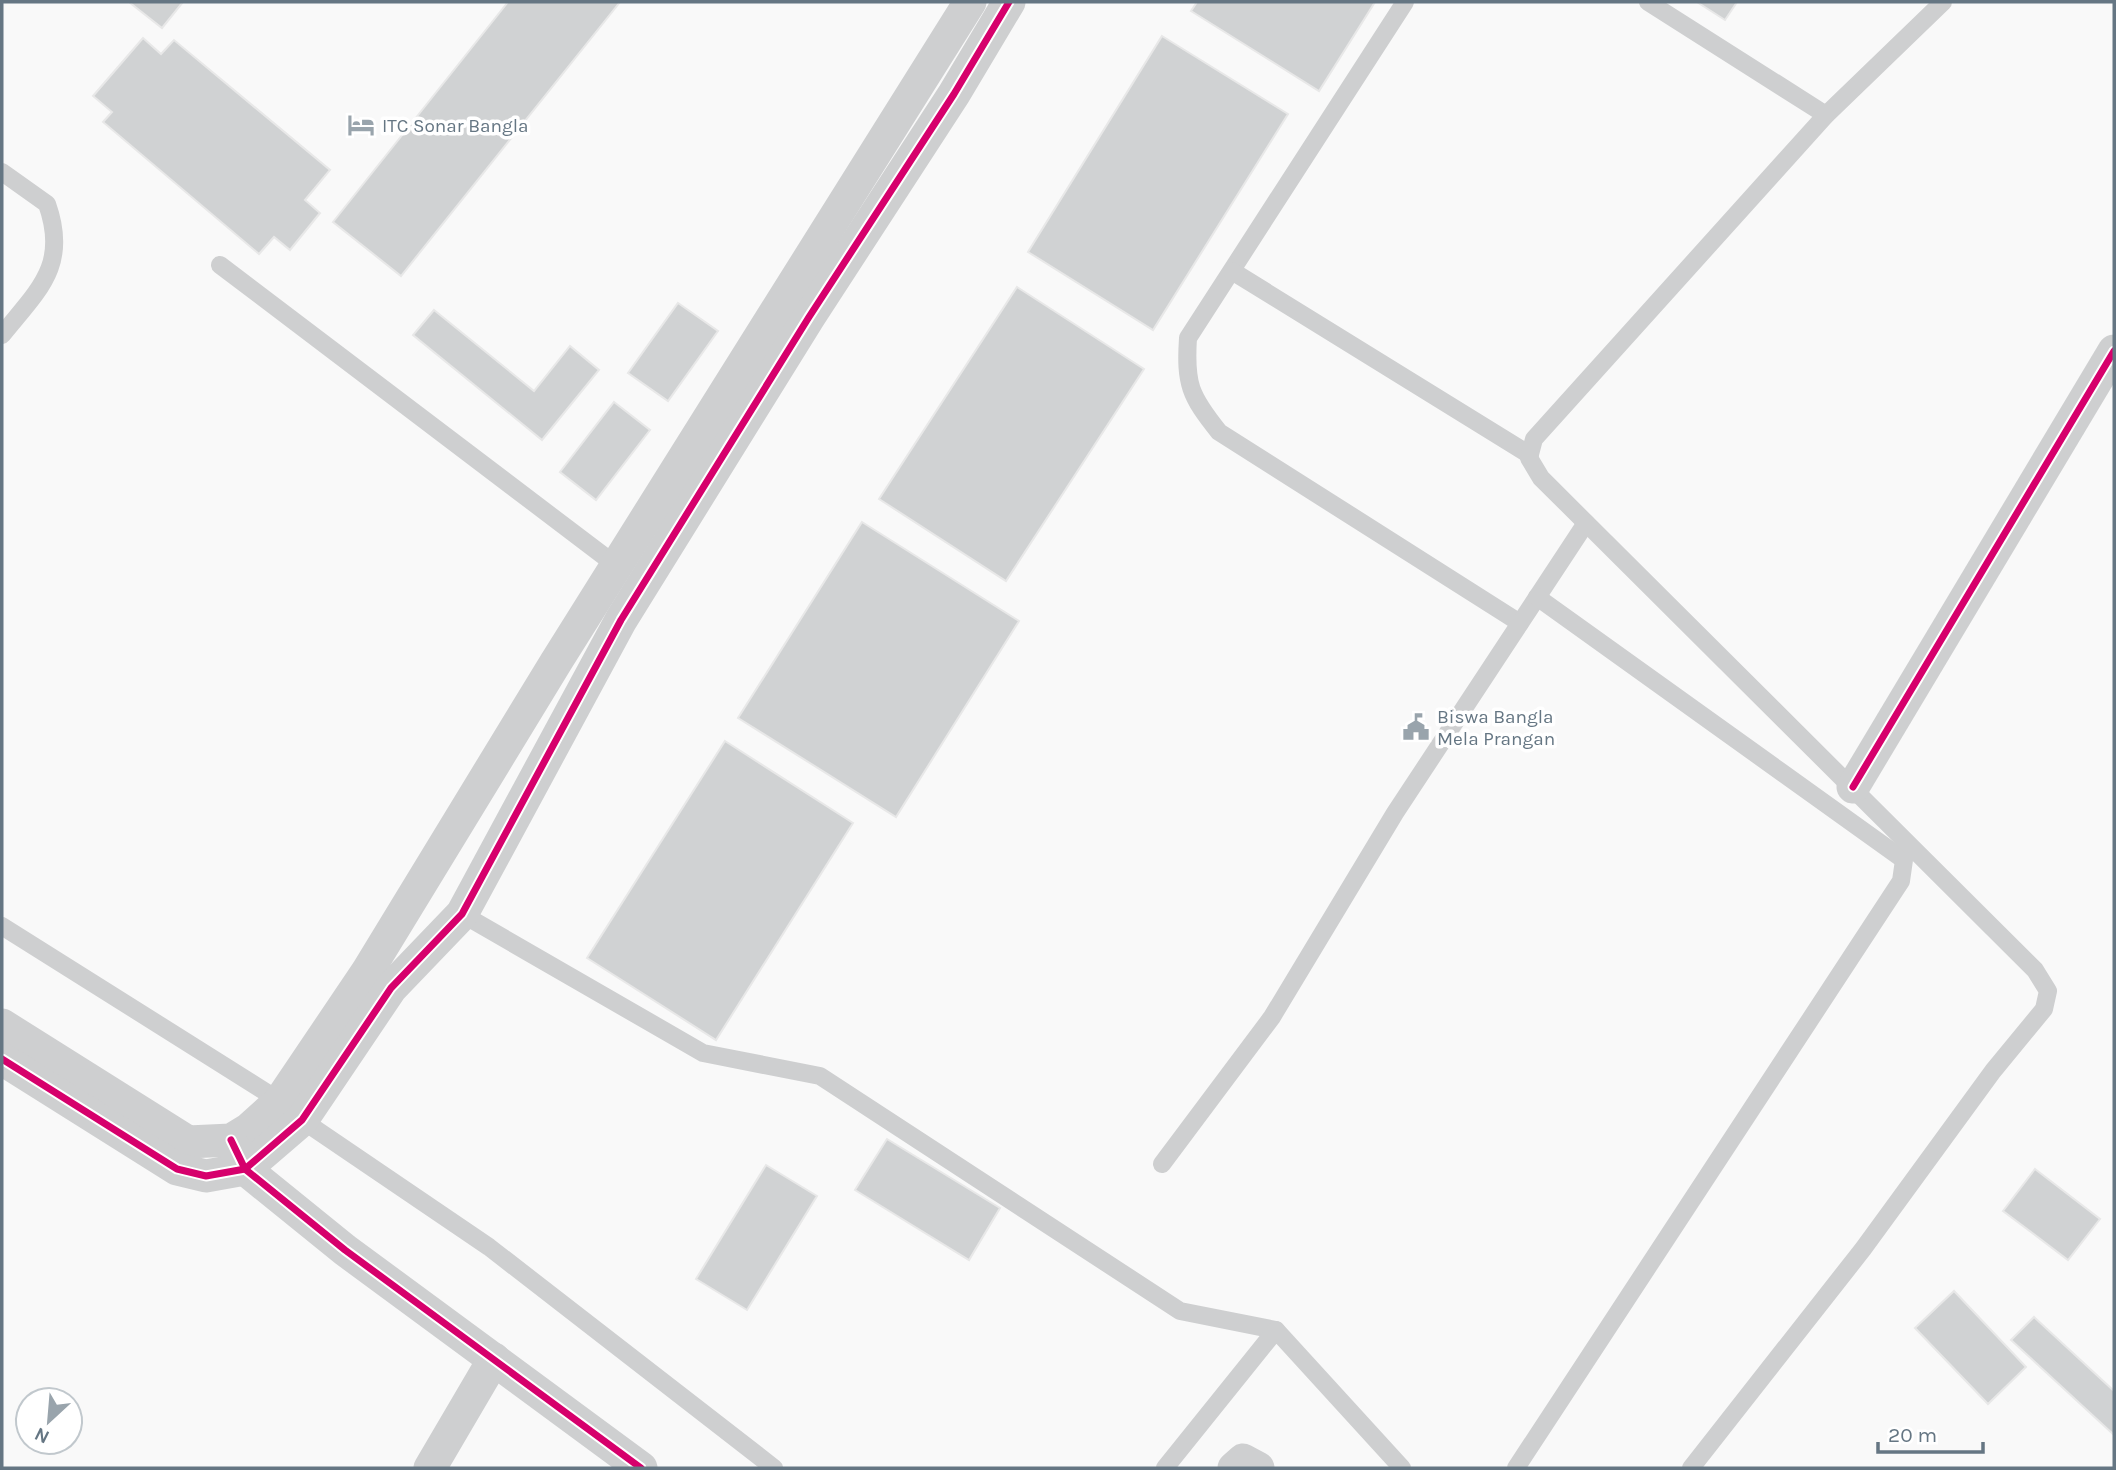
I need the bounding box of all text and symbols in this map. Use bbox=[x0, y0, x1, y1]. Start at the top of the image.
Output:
hotel icon: ITC Sonar Bangla bbox=[346, 110, 376, 140]
place label: ITC Sonar Bangla bbox=[382, 115, 528, 137]
place label: Biswa Bangla Mela Prangan bbox=[1437, 706, 1555, 750]
public building icon: Biswa Bangla Mela Prangan bbox=[1401, 712, 1431, 742]
north arrow bbox=[14, 1386, 84, 1456]
scale bar bbox=[1878, 1410, 1983, 1454]
text: N bbox=[31, 1423, 53, 1448]
text: 20 m bbox=[1888, 1423, 1937, 1447]

